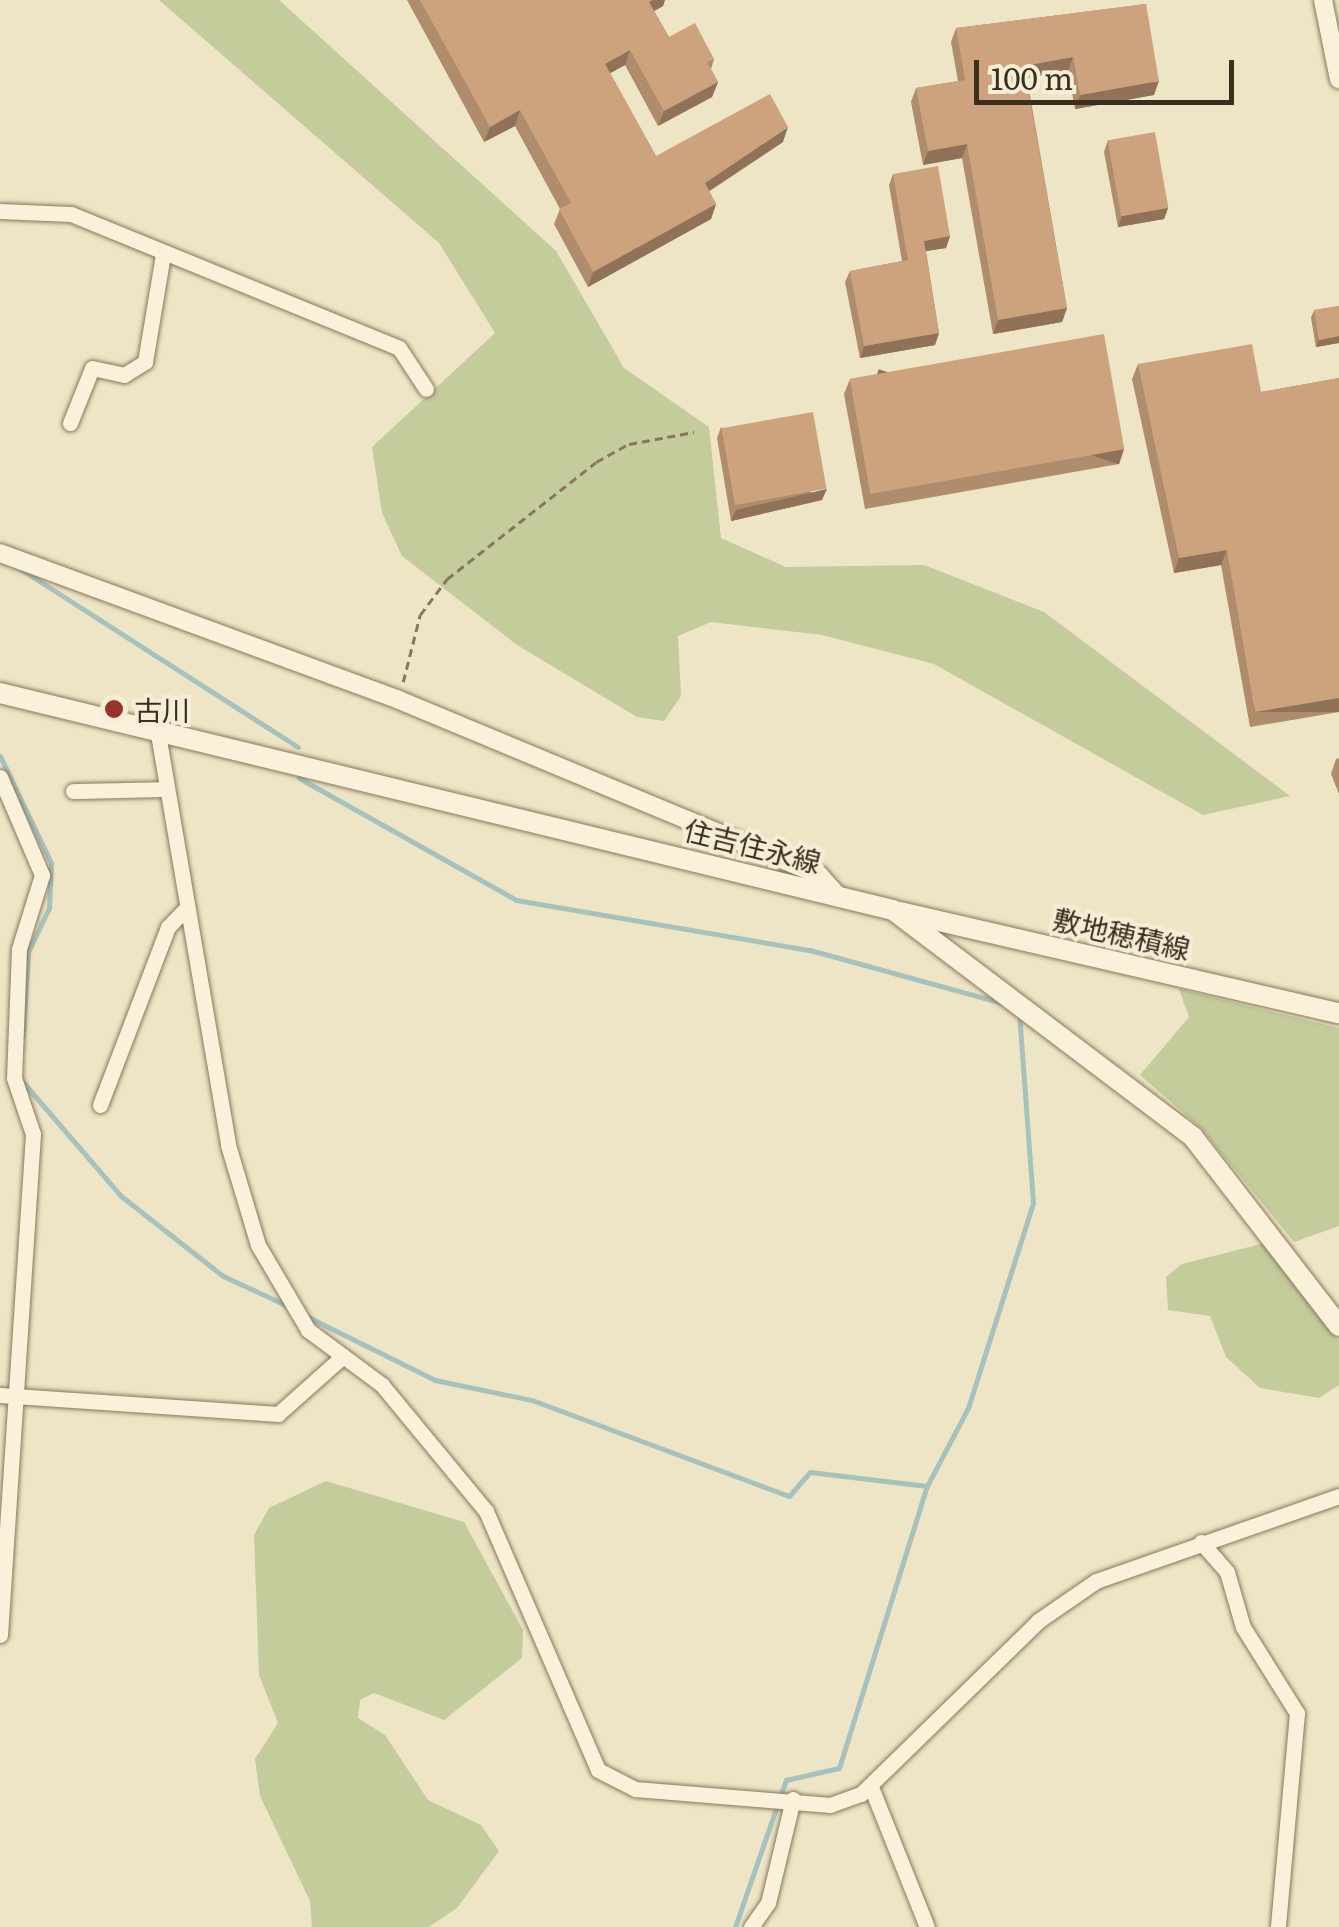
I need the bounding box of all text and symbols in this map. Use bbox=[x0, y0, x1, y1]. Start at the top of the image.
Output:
scale bar bbox=[979, 40, 1239, 102]
text: 100 m bbox=[991, 55, 1073, 99]
place label: 古川 bbox=[134, 692, 190, 726]
marker: 古川 bbox=[103, 698, 125, 720]
street label: 住吉住永線 bbox=[681, 812, 825, 878]
street label: 敷地穂積線 bbox=[1050, 901, 1194, 965]

